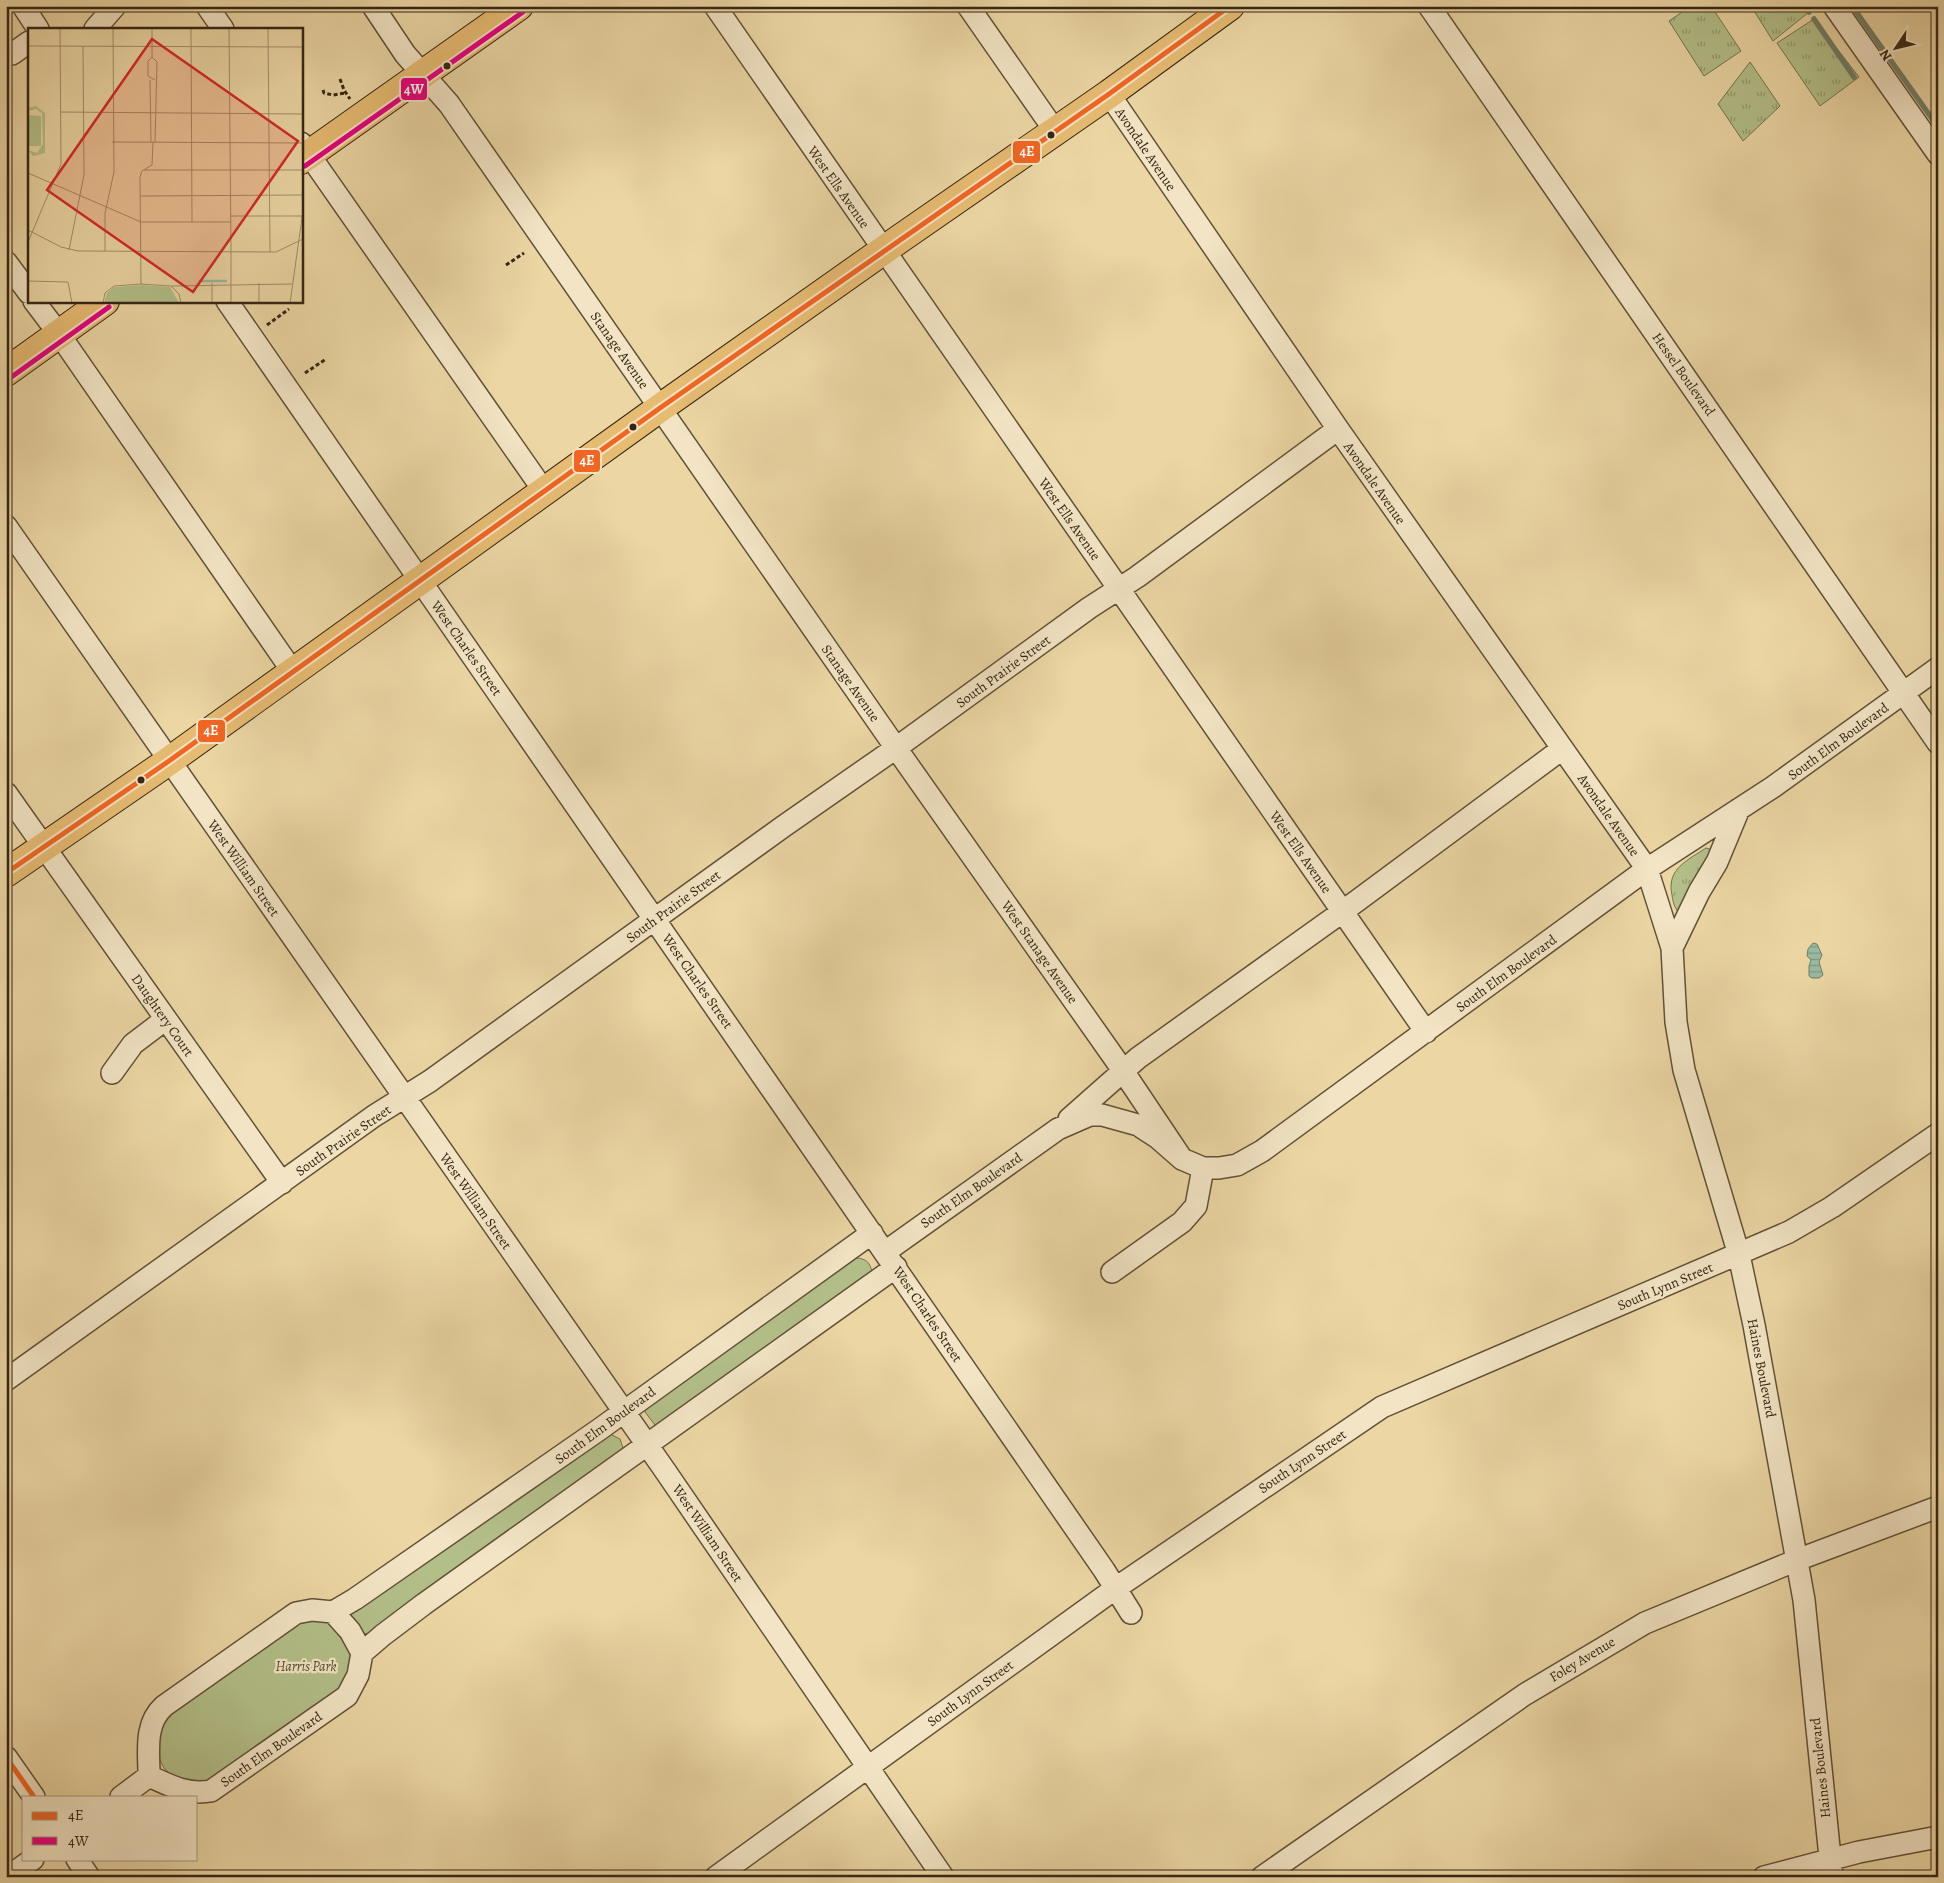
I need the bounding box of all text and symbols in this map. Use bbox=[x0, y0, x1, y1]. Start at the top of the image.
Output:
north arrow bbox=[1872, 22, 1922, 72]
inset map bbox=[28, 28, 302, 302]
text: N bbox=[1875, 46, 1896, 65]
unlabelled marker bbox=[442, 61, 452, 71]
line badge: 4W bbox=[400, 77, 428, 101]
text: 4W bbox=[404, 80, 425, 99]
street label: Avondale Avenue bbox=[1110, 103, 1181, 195]
unlabelled marker bbox=[1046, 130, 1056, 140]
line badge: 4E bbox=[1012, 140, 1041, 164]
street label: West Ells Avenue bbox=[803, 141, 874, 232]
text: 4E bbox=[1020, 142, 1034, 161]
street label: Stanage Avenue bbox=[586, 308, 653, 393]
street label: Hessel Boulevard bbox=[1648, 329, 1720, 420]
unlabelled marker bbox=[628, 422, 638, 432]
street label: Avondale Avenue bbox=[1338, 437, 1410, 528]
line badge: 4E bbox=[573, 449, 601, 473]
text: 4E bbox=[580, 451, 594, 470]
street label: West Ells Avenue bbox=[1034, 473, 1105, 564]
street label: West Charles Street bbox=[426, 596, 507, 700]
street label: South Prairie Street bbox=[952, 630, 1055, 712]
street label: Stanage Avenue bbox=[817, 641, 884, 726]
street label: South Elm Boulevard bbox=[1784, 698, 1893, 784]
line badge: 4E bbox=[197, 719, 226, 743]
text: 4E bbox=[204, 721, 218, 740]
street label: Avondale Avenue bbox=[1572, 769, 1644, 860]
unlabelled marker bbox=[136, 775, 146, 785]
street label: West Ells Avenue bbox=[1265, 806, 1336, 897]
street label: West William Street bbox=[203, 815, 284, 921]
street label: South Prairie Street bbox=[622, 865, 725, 947]
street label: West Stanage Avenue bbox=[996, 896, 1082, 1008]
street label: West Charles Street bbox=[657, 929, 738, 1033]
street label: South Elm Boulevard bbox=[1452, 930, 1561, 1016]
street label: Daughtery Court bbox=[127, 970, 198, 1061]
street label: South Prairie Street bbox=[292, 1100, 395, 1180]
street label: West William Street bbox=[435, 1148, 516, 1254]
street label: South Elm Boulevard bbox=[917, 1148, 1026, 1233]
street label: South Lynn Street bbox=[1614, 1258, 1716, 1315]
street label: West Charles Street bbox=[888, 1262, 967, 1366]
street label: Haines Boulevard bbox=[1743, 1317, 1781, 1420]
street label: South Elm Boulevard bbox=[551, 1382, 660, 1468]
street label: South Lynn Street bbox=[1255, 1425, 1350, 1498]
street label: West William Street bbox=[667, 1480, 748, 1586]
street label: Foley Avenue bbox=[1546, 1632, 1619, 1687]
street label: South Lynn Street bbox=[923, 1655, 1018, 1731]
park label: Harris Park bbox=[275, 1657, 337, 1676]
street label: South Elm Boulevard bbox=[217, 1707, 326, 1792]
street label: Haines Boulevard bbox=[1806, 1716, 1835, 1819]
legend bbox=[22, 1796, 198, 1860]
text: 4E bbox=[68, 1805, 84, 1825]
text: 4W bbox=[68, 1831, 89, 1851]

